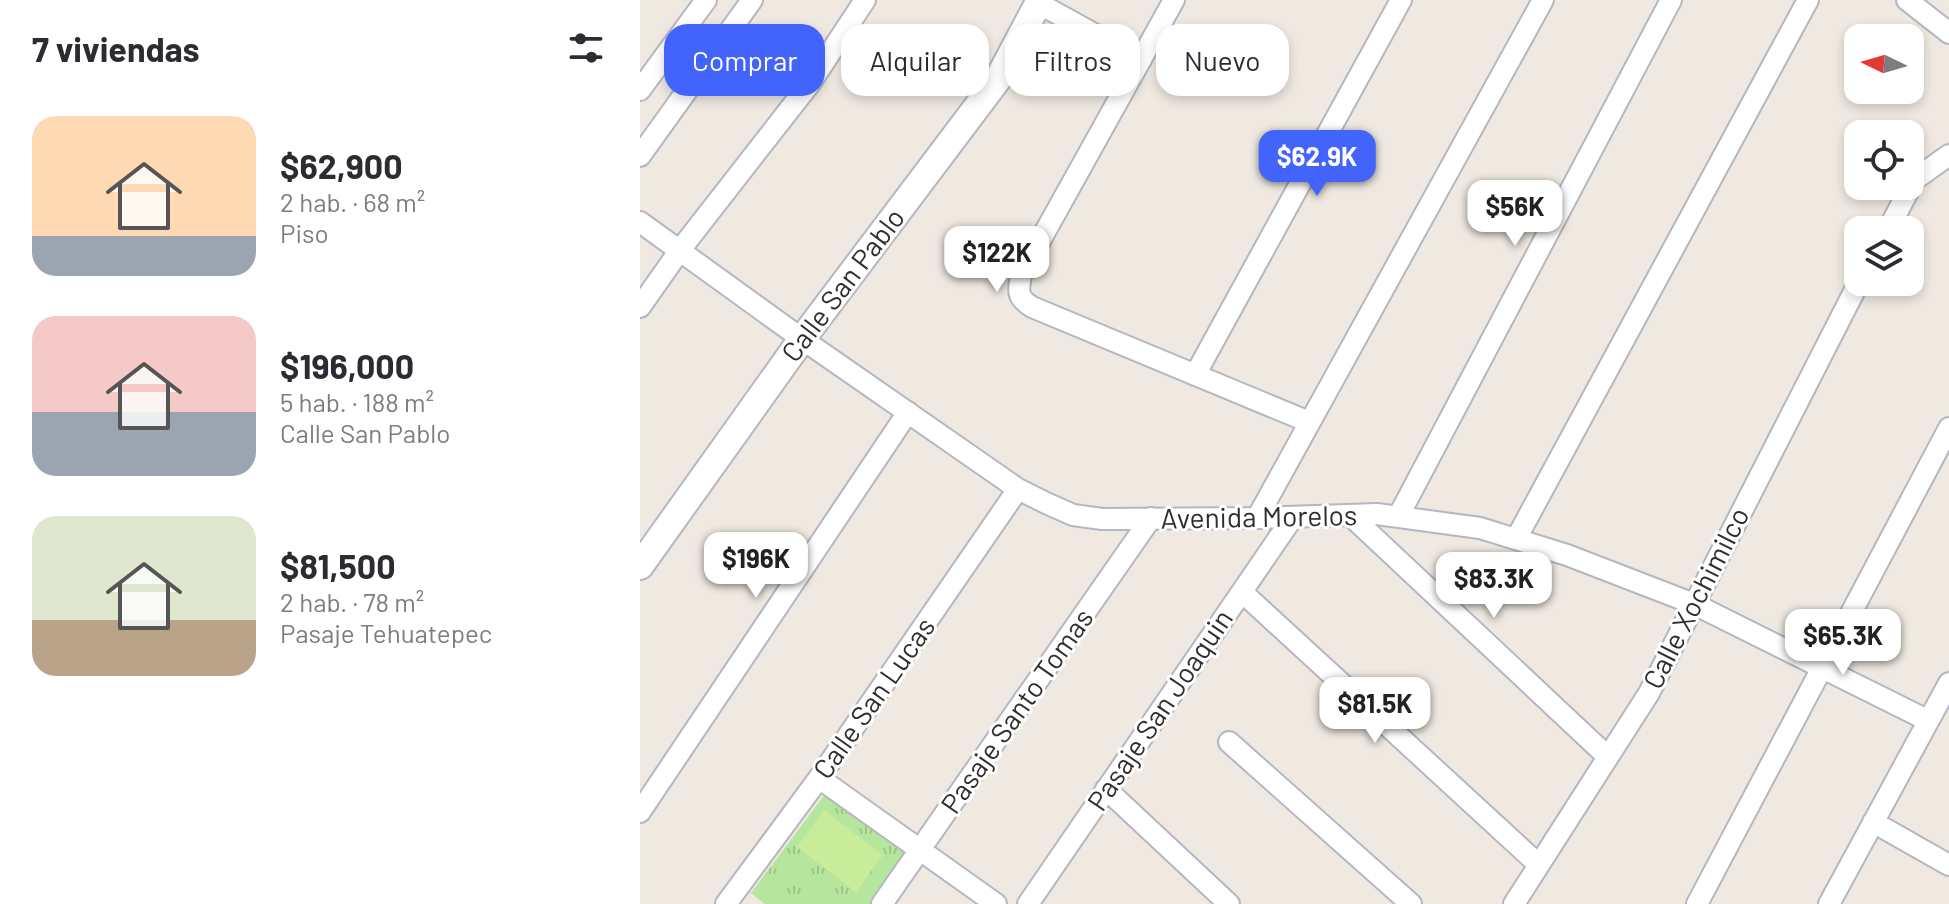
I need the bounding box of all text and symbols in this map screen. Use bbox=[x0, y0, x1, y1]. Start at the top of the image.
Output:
chip: Comprar bbox=[664, 24, 825, 96]
chip: Alquilar bbox=[841, 24, 989, 96]
chip: Filtros bbox=[1005, 24, 1140, 96]
chip: Nuevo bbox=[1156, 24, 1289, 96]
north arrow bbox=[1844, 24, 1924, 104]
map controls bbox=[1844, 24, 1924, 296]
icon: filters bbox=[564, 26, 608, 70]
text: 7 viviendas bbox=[32, 28, 200, 69]
button: locate bbox=[1844, 120, 1924, 200]
pin: $62.9K bbox=[1252, 130, 1382, 198]
text: $62.9K bbox=[1277, 140, 1357, 171]
text: $62,900 bbox=[280, 145, 403, 186]
icon: home bbox=[96, 148, 192, 244]
pin: $56K bbox=[1468, 180, 1562, 248]
text: 2 hab. · 68 m² bbox=[280, 186, 425, 217]
text: $56K bbox=[1485, 190, 1545, 221]
street label: Calle San Pablo bbox=[773, 201, 911, 368]
button: layers bbox=[1844, 216, 1924, 296]
text: Piso bbox=[280, 217, 329, 248]
pin: $122K bbox=[941, 226, 1053, 294]
text: $122K bbox=[962, 236, 1032, 267]
text: $196,000 bbox=[280, 345, 414, 386]
icon: home bbox=[96, 348, 192, 444]
text: 5 hab. · 188 m² bbox=[280, 386, 434, 417]
text: Calle San Pablo bbox=[280, 417, 450, 448]
street label: Avenida Morelos bbox=[1160, 497, 1358, 535]
street label: Calle Xochimilco bbox=[1635, 501, 1755, 694]
pin: $196K bbox=[700, 532, 812, 600]
text: $196K bbox=[722, 542, 790, 573]
text: $81,500 bbox=[280, 545, 396, 586]
icon: home bbox=[96, 548, 192, 644]
pin: $83.3K bbox=[1429, 552, 1559, 620]
text: $83.3K bbox=[1454, 562, 1534, 593]
text: 2 hab. · 78 m² bbox=[280, 586, 424, 617]
street label: Pasaje Santo Tomas bbox=[933, 601, 1100, 819]
street label: Pasaje San Joaquin bbox=[1079, 602, 1239, 817]
pin: $65.3K bbox=[1778, 609, 1908, 677]
street label: Calle San Lucas bbox=[805, 610, 941, 785]
text: Pasaje Tehuatepec bbox=[280, 617, 492, 648]
text: $65.3K bbox=[1803, 619, 1883, 650]
pin: $81.5K bbox=[1310, 677, 1440, 745]
text: $81.5K bbox=[1337, 687, 1413, 718]

